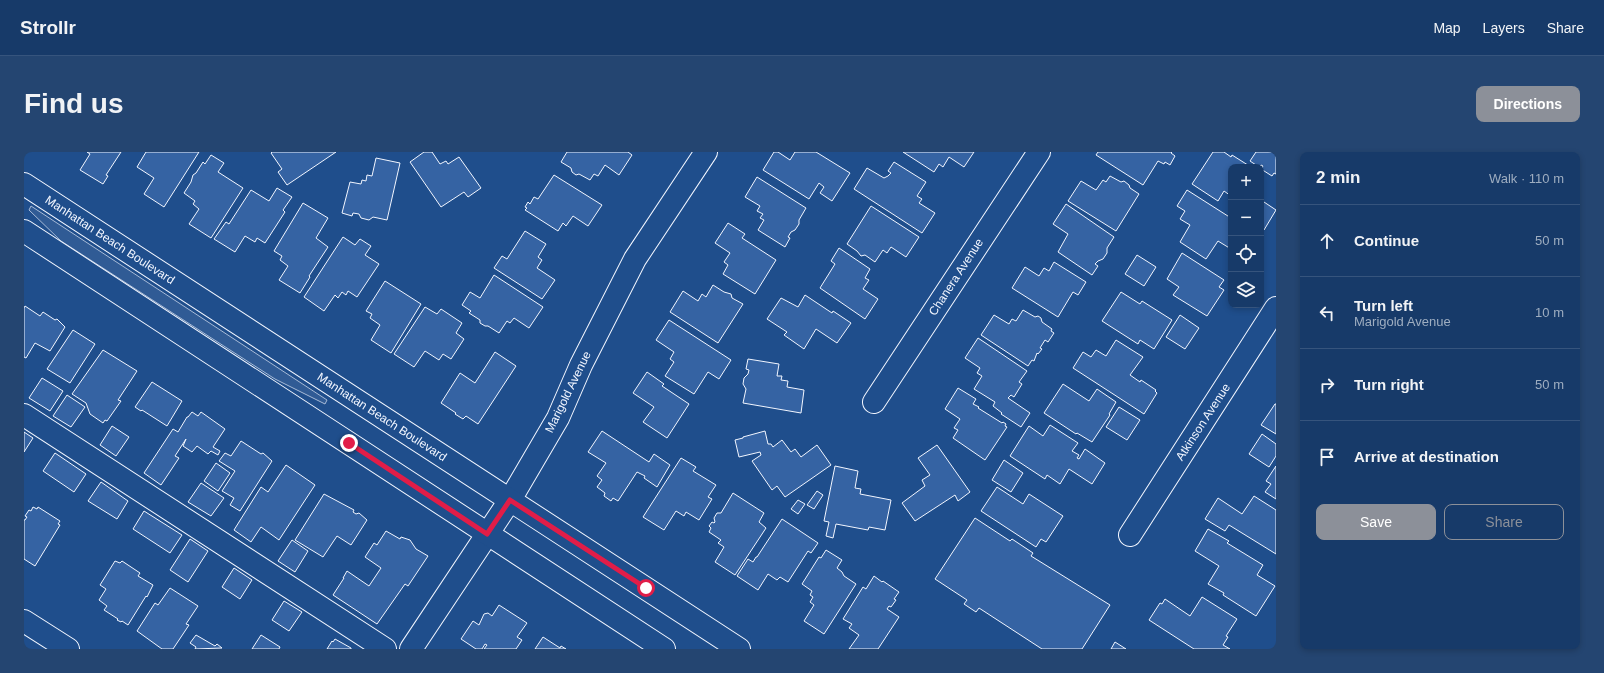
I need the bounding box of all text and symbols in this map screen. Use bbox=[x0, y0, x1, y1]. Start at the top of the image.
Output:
text: Strollr bbox=[20, 17, 76, 38]
text: Map bbox=[1433, 20, 1461, 36]
text: Layers bbox=[1483, 20, 1525, 36]
text: Share bbox=[1547, 20, 1584, 36]
button: Directions bbox=[1476, 86, 1580, 122]
text: Find us bbox=[24, 88, 124, 119]
map controls bbox=[1228, 164, 1264, 308]
button: + bbox=[1228, 164, 1264, 200]
text: 2 min bbox=[1316, 168, 1360, 187]
text: Walk · 110 m bbox=[1489, 171, 1564, 186]
street label: Manhattan Beach Boulevard bbox=[43, 193, 177, 287]
button: − bbox=[1228, 200, 1264, 236]
icon: ahead bbox=[1316, 230, 1338, 252]
text: Continue bbox=[1354, 232, 1419, 249]
text: 50 m bbox=[1535, 233, 1564, 248]
street label: Chanera Avenue bbox=[926, 236, 986, 318]
button: locate bbox=[1228, 236, 1264, 272]
button: layers bbox=[1228, 272, 1264, 308]
text: Turn left bbox=[1354, 297, 1413, 314]
icon: left bbox=[1316, 302, 1338, 324]
text: 10 m bbox=[1535, 305, 1564, 320]
text: Marigold Avenue bbox=[1354, 314, 1451, 329]
street label: Marigold Avenue bbox=[542, 349, 594, 435]
street label: Manhattan Beach Boulevard bbox=[315, 370, 449, 464]
icon: right bbox=[1316, 374, 1338, 396]
text: Turn right bbox=[1354, 376, 1424, 393]
text: 50 m bbox=[1535, 377, 1564, 392]
street label: Atkinson Avenue bbox=[1173, 381, 1233, 463]
route end bbox=[340, 434, 358, 452]
icon: arrive bbox=[1316, 446, 1338, 468]
text: Arrive at destination bbox=[1354, 448, 1499, 465]
button: Save bbox=[1316, 504, 1436, 540]
button: Share bbox=[1444, 504, 1564, 540]
route start bbox=[637, 579, 655, 597]

